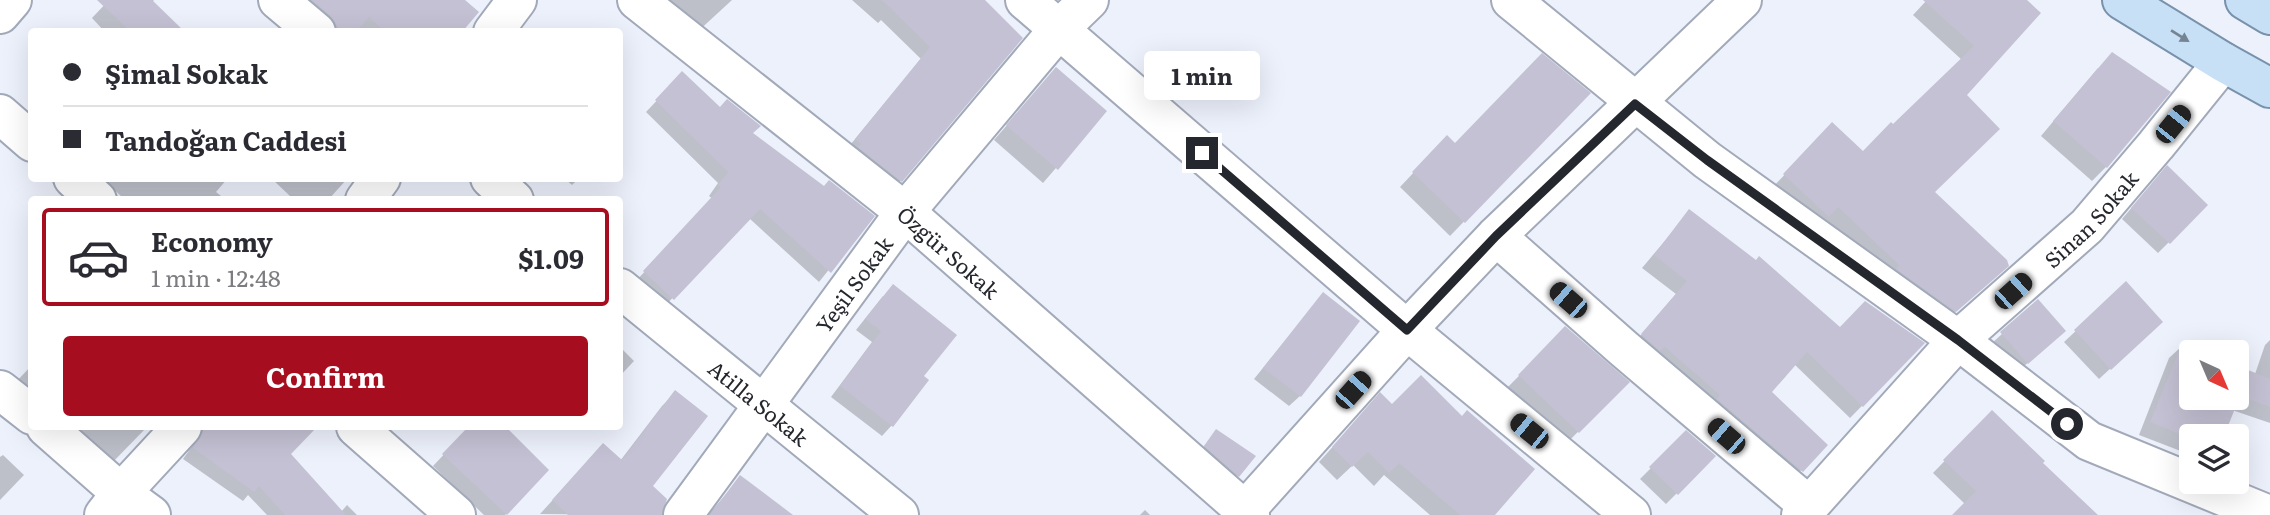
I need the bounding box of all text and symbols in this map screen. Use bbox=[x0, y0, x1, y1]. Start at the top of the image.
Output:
one-way arrow bbox=[2171, 29, 2190, 42]
callout: 1 min bbox=[1144, 52, 1260, 100]
text: Şimal Sokak bbox=[105, 53, 268, 92]
text: 1 min bbox=[1171, 58, 1233, 92]
car bbox=[2152, 101, 2195, 147]
text: Tandoğan Caddesi bbox=[105, 120, 347, 159]
route end bbox=[1186, 137, 1218, 169]
street label: Sinan Sokak bbox=[2036, 163, 2144, 274]
street label: Özgür Sokak bbox=[892, 198, 1008, 305]
text: Economy bbox=[151, 221, 273, 260]
icon: car bbox=[67, 226, 130, 289]
street label: Yeşil Sokak bbox=[807, 229, 899, 338]
text: $1.09 bbox=[518, 238, 584, 277]
text: 1 min · 12:48 bbox=[151, 260, 281, 294]
car bbox=[1991, 269, 2036, 313]
car bbox=[1546, 278, 1591, 322]
button: Confirm bbox=[63, 336, 588, 416]
north arrow bbox=[2179, 340, 2249, 410]
map controls bbox=[2179, 340, 2249, 494]
street label: Atilla Sokak bbox=[703, 351, 817, 452]
car bbox=[1332, 367, 1375, 413]
route start bbox=[2051, 408, 2083, 440]
car bbox=[1507, 410, 1552, 452]
car bbox=[1704, 414, 1749, 458]
button: layers bbox=[2179, 424, 2249, 494]

